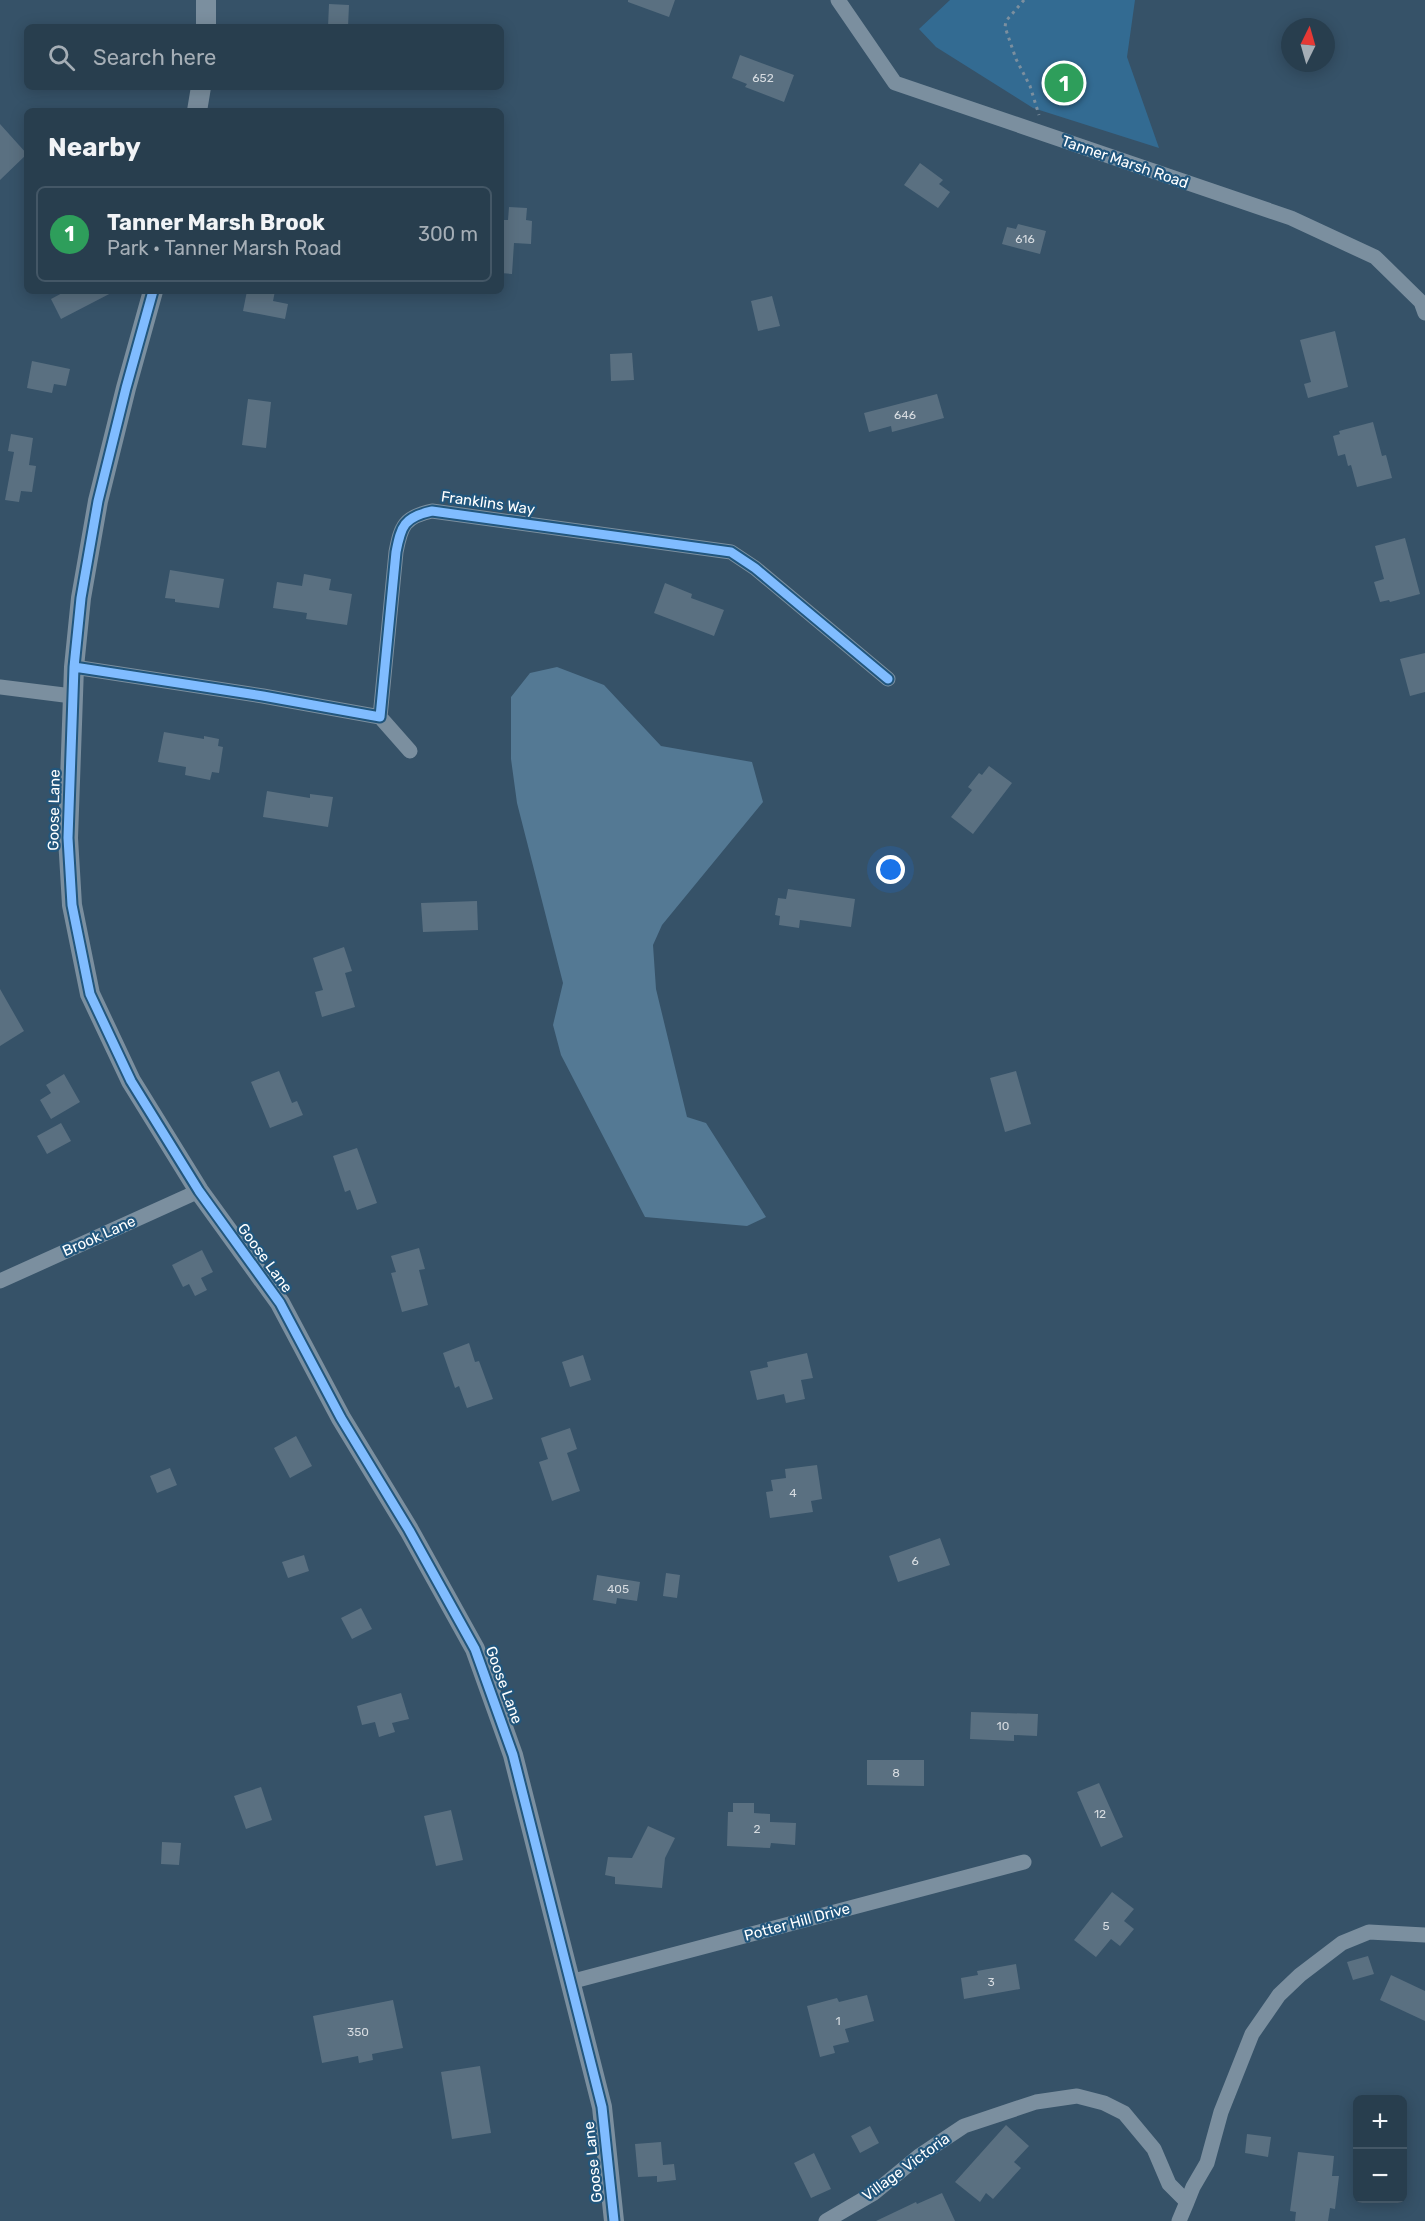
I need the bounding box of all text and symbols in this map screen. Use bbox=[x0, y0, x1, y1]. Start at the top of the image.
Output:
north arrow bbox=[1281, 18, 1335, 72]
search box bbox=[24, 24, 504, 90]
icon: search bbox=[45, 41, 78, 74]
text: Search here bbox=[93, 44, 216, 71]
pin: 1 bbox=[1044, 60, 1084, 106]
house number: 652 bbox=[752, 71, 774, 85]
text: Nearby bbox=[48, 132, 141, 163]
street label: Tanner Marsh Road bbox=[1059, 132, 1191, 192]
text: Tanner Marsh Brook bbox=[107, 209, 325, 236]
text: 1 bbox=[65, 222, 74, 246]
text: 300 m bbox=[418, 222, 478, 246]
house number: 616 bbox=[1015, 232, 1035, 246]
text: Park · Tanner Marsh Road bbox=[107, 236, 342, 260]
house number: 646 bbox=[894, 408, 916, 422]
street label: Franklins Way bbox=[440, 487, 536, 519]
street label: Goose Lane bbox=[44, 769, 64, 851]
your location bbox=[876, 855, 905, 884]
street label: Brook Lane bbox=[60, 1212, 138, 1260]
street label: Goose Lane bbox=[234, 1220, 296, 1296]
house number: 4 bbox=[789, 1486, 797, 1500]
house number: 6 bbox=[911, 1554, 919, 1568]
house number: 405 bbox=[607, 1582, 629, 1596]
street label: Goose Lane bbox=[482, 1644, 526, 1726]
house number: 10 bbox=[997, 1719, 1009, 1733]
house number: 8 bbox=[892, 1766, 900, 1780]
house number: 12 bbox=[1094, 1807, 1106, 1821]
house number: 2 bbox=[753, 1822, 761, 1836]
street label: Potter Hill Drive bbox=[742, 1899, 852, 1945]
house number: 5 bbox=[1102, 1919, 1110, 1933]
house number: 3 bbox=[987, 1975, 995, 1989]
house number: 1 bbox=[835, 2014, 841, 2028]
house number: 350 bbox=[347, 2025, 369, 2039]
map controls bbox=[1353, 2095, 1407, 2203]
button: + bbox=[1353, 2095, 1407, 2149]
street label: Goose Lane bbox=[580, 2121, 606, 2203]
street label: Village Victoria bbox=[859, 2129, 953, 2205]
button: − bbox=[1353, 2149, 1407, 2203]

